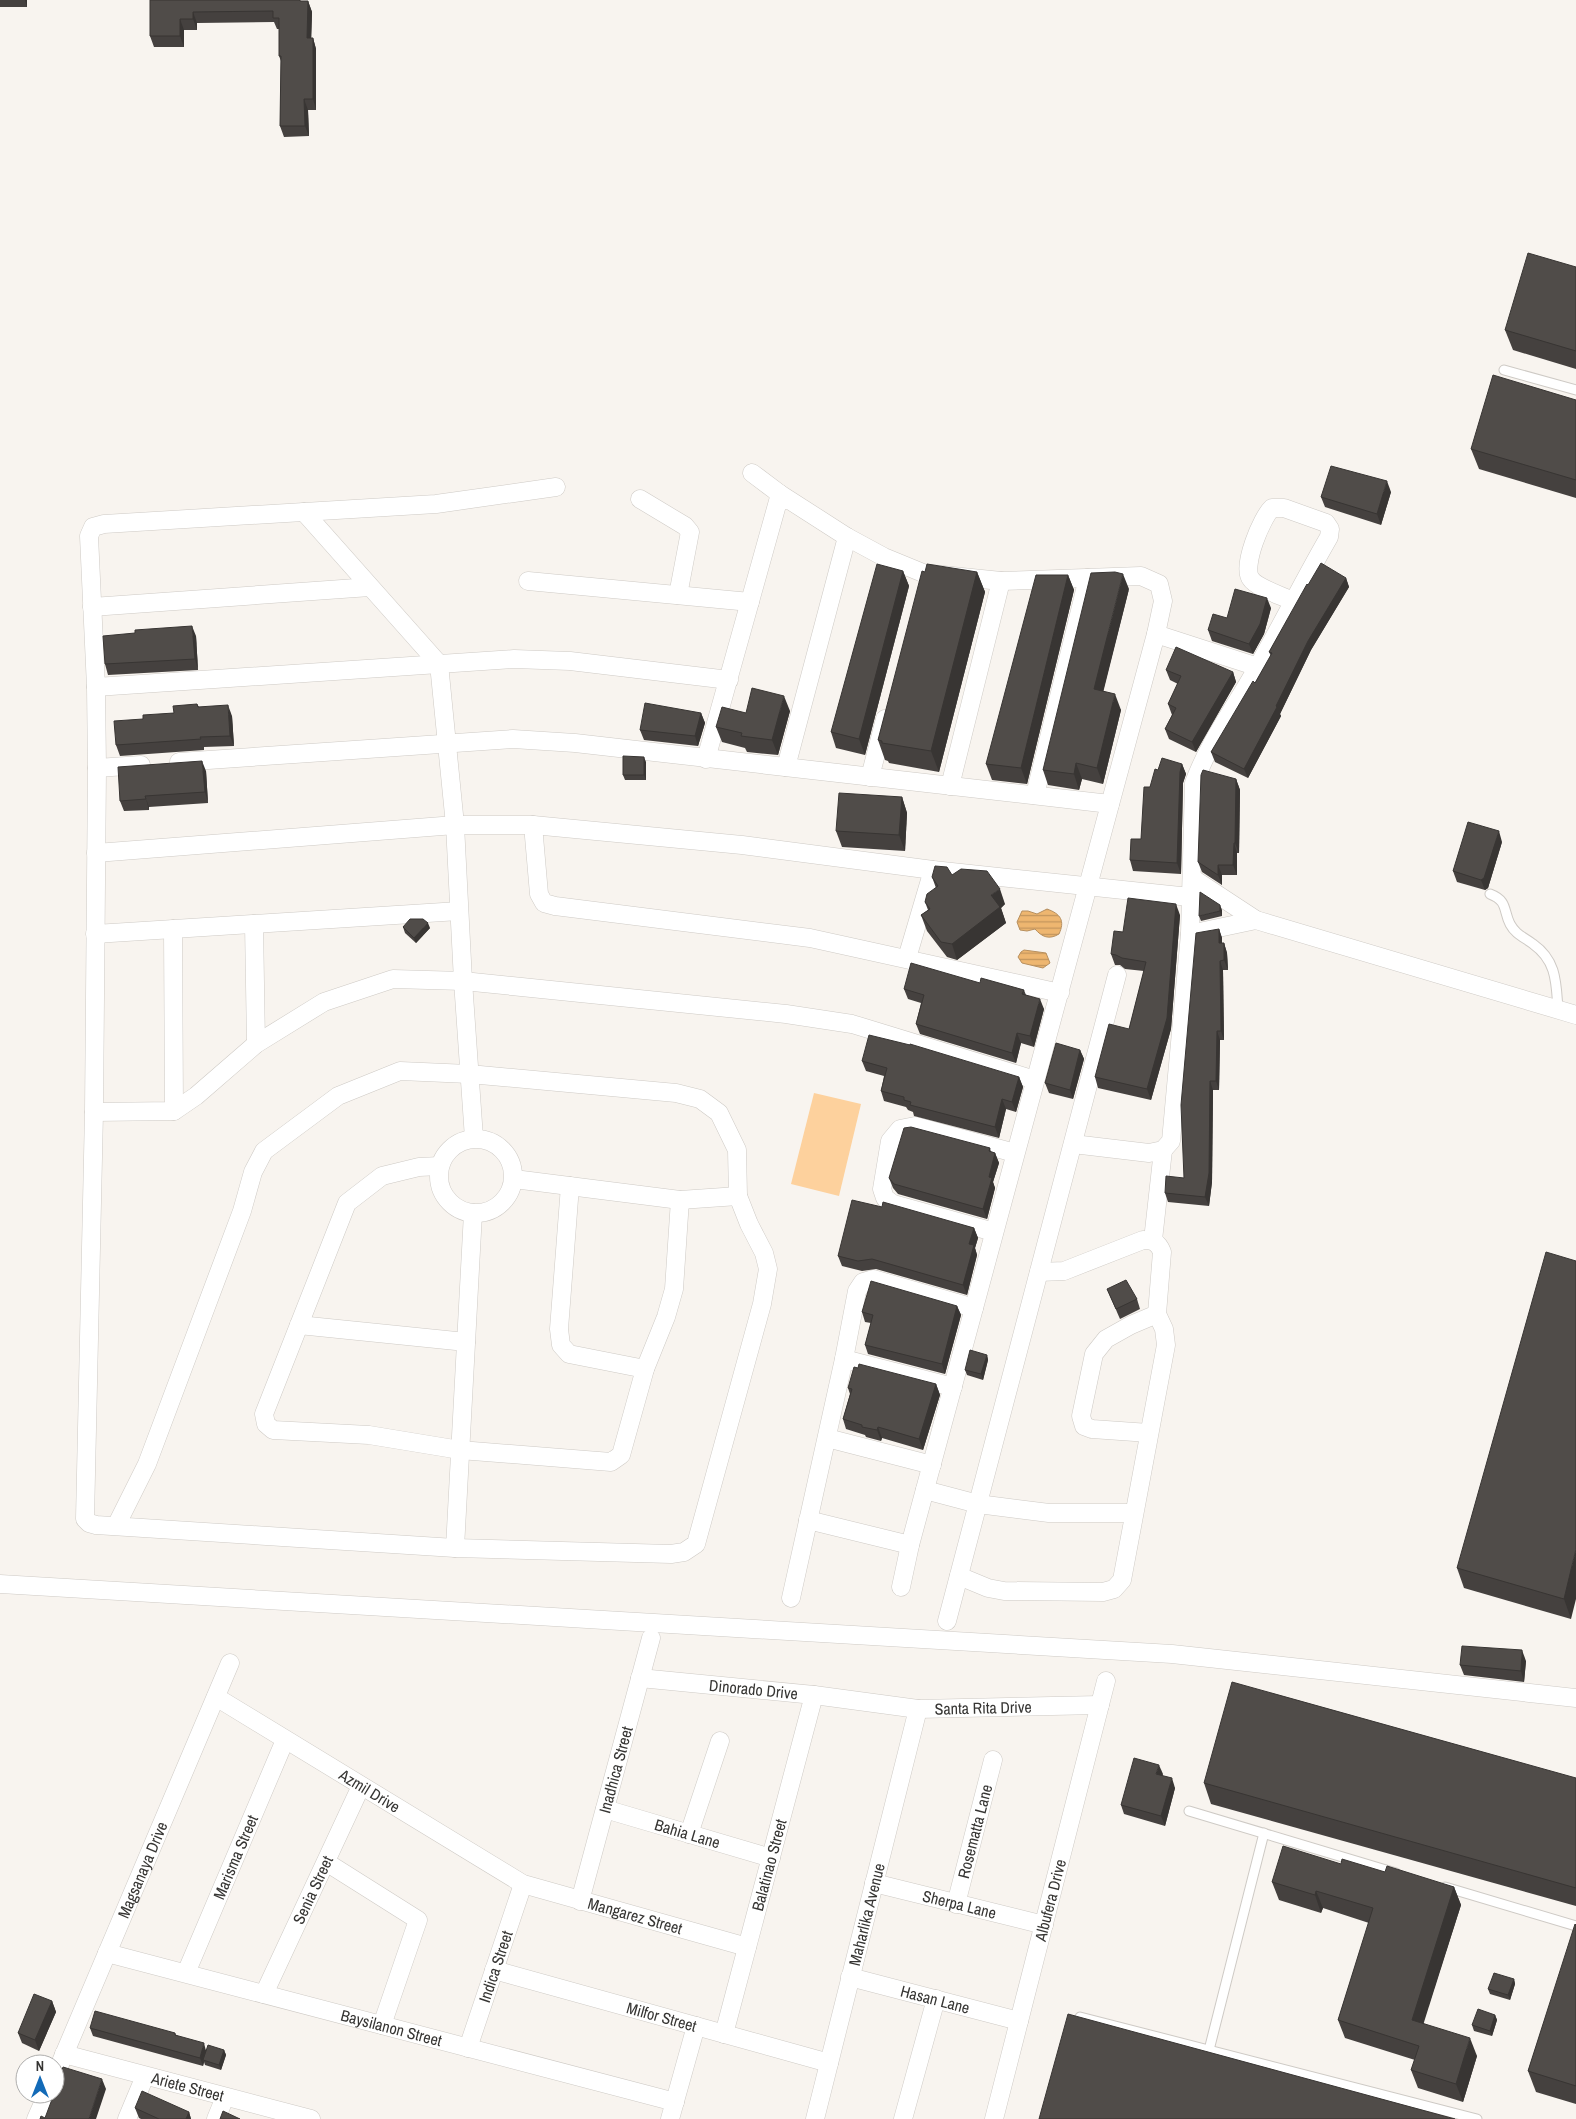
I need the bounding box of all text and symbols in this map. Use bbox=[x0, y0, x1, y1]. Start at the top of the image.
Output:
street label: Dinorado Drive bbox=[708, 1674, 799, 1704]
street label: Santa Rita Drive bbox=[934, 1696, 1032, 1720]
street label: Inadhica Street bbox=[593, 1724, 638, 1816]
street label: Azmil Drive bbox=[334, 1763, 404, 1818]
street label: Rosematta Lane bbox=[952, 1782, 997, 1881]
street label: Marisma Street bbox=[208, 1811, 263, 1903]
street label: Bahia Lane bbox=[652, 1813, 723, 1853]
street label: Balatinao Street bbox=[746, 1816, 792, 1913]
street label: Magsanaya Drive bbox=[112, 1818, 173, 1921]
street label: Senia Street bbox=[287, 1852, 338, 1928]
street label: Albufera Drive bbox=[1029, 1857, 1071, 1944]
street label: Maharlika Avenue bbox=[843, 1861, 890, 1968]
street label: Sherpa Lane bbox=[920, 1884, 999, 1924]
street label: Mangarez Street bbox=[585, 1892, 685, 1939]
street label: Indica Street bbox=[473, 1927, 518, 2005]
street label: Hasan Lane bbox=[898, 1980, 972, 2019]
street label: Milfor Street bbox=[624, 1996, 699, 2037]
street label: Baysilanon Street bbox=[338, 2004, 445, 2051]
north arrow bbox=[15, 2054, 65, 2104]
text: N bbox=[36, 2057, 44, 2075]
street label: Ariete Street bbox=[148, 2066, 227, 2107]

